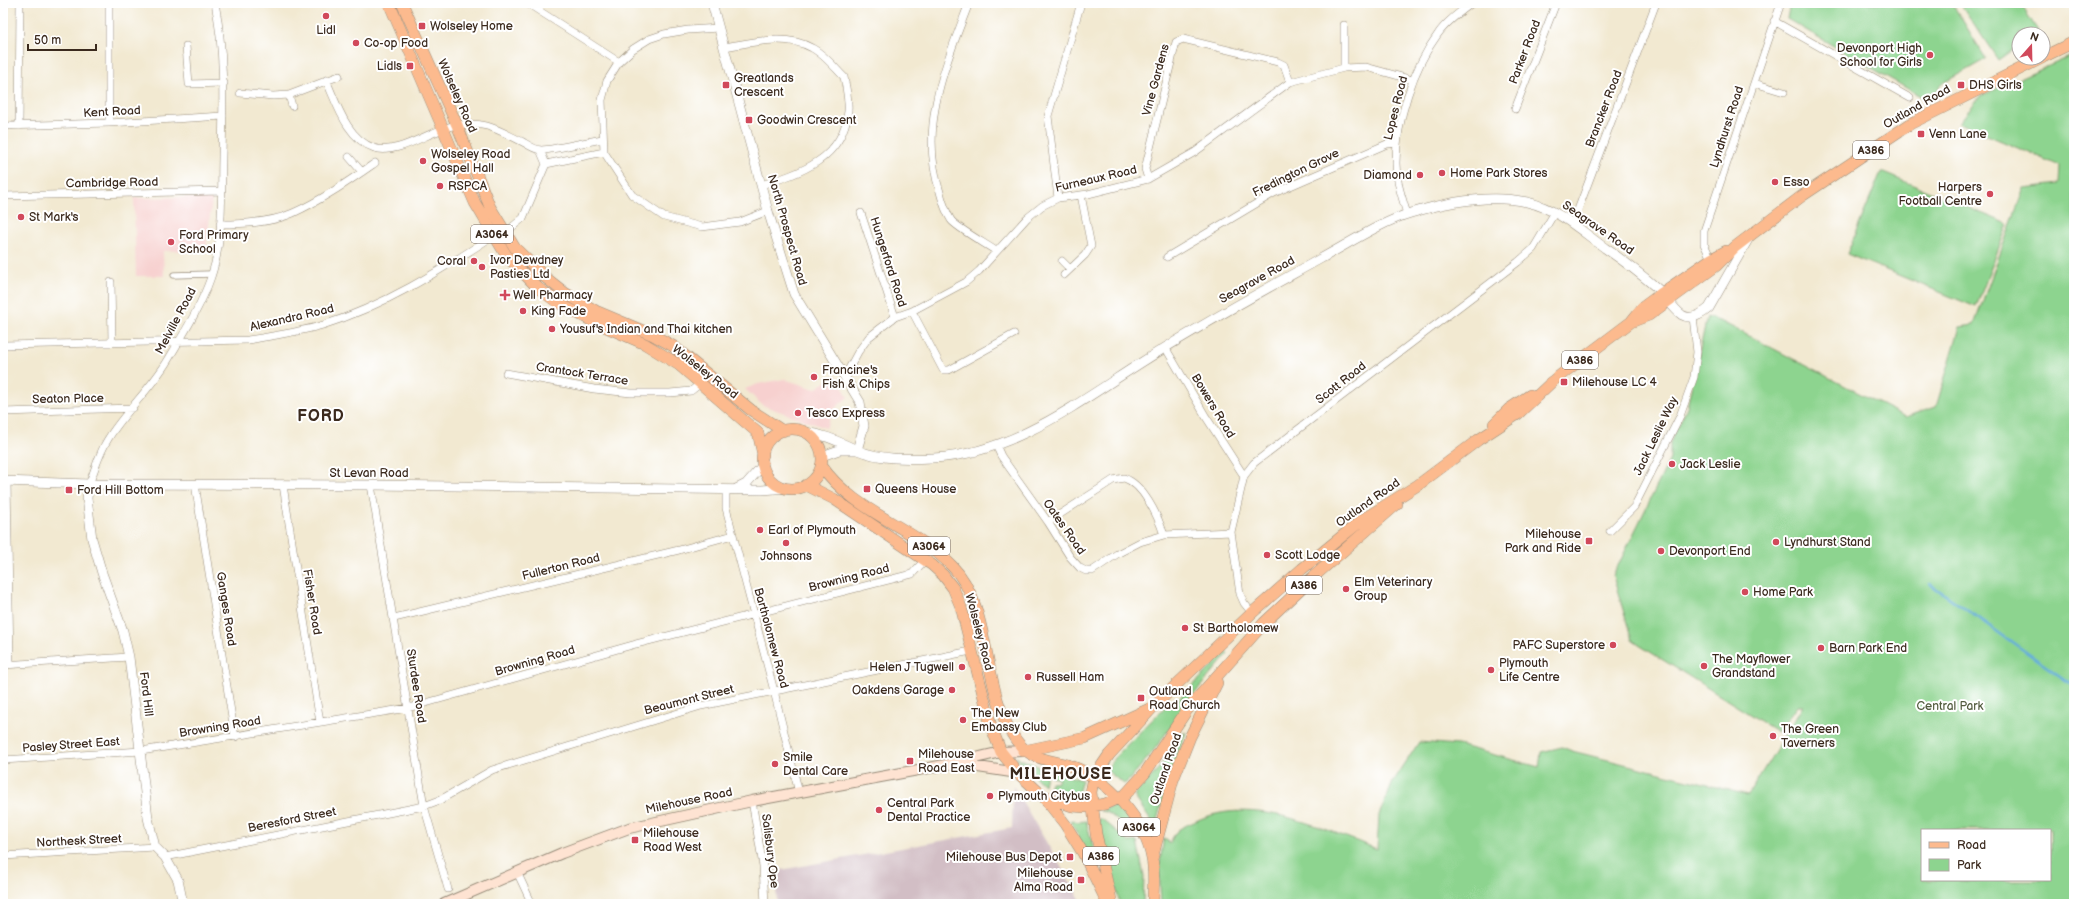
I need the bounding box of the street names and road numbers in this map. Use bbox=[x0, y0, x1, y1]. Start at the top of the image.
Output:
street label: Parker Road bbox=[1506, 18, 1544, 86]
street label: Vine Gardens bbox=[1139, 42, 1173, 118]
street label: Wolseley Road bbox=[434, 57, 480, 135]
street label: Brancker Road bbox=[1582, 68, 1626, 150]
street label: Lopes Road bbox=[1381, 74, 1411, 142]
street label: Outland Road bbox=[1881, 82, 1953, 132]
street label: Lyndhurst Road bbox=[1707, 84, 1747, 170]
street label: Kent Road bbox=[83, 103, 141, 121]
road number: A386 bbox=[1853, 141, 1889, 159]
street label: Fredington Grove bbox=[1250, 146, 1342, 200]
street label: Furneaux Road bbox=[1054, 162, 1138, 196]
street label: North Prospect Road bbox=[764, 173, 810, 287]
street label: Cambridge Road bbox=[66, 175, 158, 191]
street label: Seagrave Road bbox=[1559, 198, 1637, 258]
street label: Hungerford Road bbox=[866, 215, 910, 309]
road number: A3064 bbox=[471, 225, 513, 243]
street label: Seagrave Road bbox=[1217, 253, 1297, 307]
street label: Melville Road bbox=[152, 285, 200, 357]
street label: Alexandra Road bbox=[249, 301, 336, 335]
street label: Wolseley Road bbox=[669, 342, 741, 402]
road number: A386 bbox=[1562, 351, 1598, 369]
street label: Crantock Terrace bbox=[535, 359, 629, 389]
street label: Scott Road bbox=[1313, 359, 1369, 407]
street label: Bowers Road bbox=[1188, 371, 1238, 441]
street label: Seaton Place bbox=[32, 391, 104, 407]
street label: Jack Leslie Way bbox=[1630, 394, 1682, 478]
street label: St Levan Road bbox=[329, 466, 409, 481]
street label: Outland Road bbox=[1333, 475, 1403, 531]
street label: Oates Road bbox=[1039, 496, 1089, 558]
road number: A3064 bbox=[908, 537, 950, 555]
street label: Fullerton Road bbox=[521, 550, 602, 584]
street label: Browning Road bbox=[807, 561, 891, 595]
street label: Fisher Road bbox=[299, 568, 325, 636]
street label: Ganges Road bbox=[213, 571, 239, 647]
road number: A386 bbox=[1286, 576, 1322, 594]
street label: Bartholomew Road bbox=[750, 586, 792, 690]
street label: Wolseley Road bbox=[961, 592, 997, 672]
street label: Browning Road bbox=[493, 642, 577, 680]
street label: Sturdee Road bbox=[403, 648, 429, 724]
street label: Ford Hill bbox=[136, 671, 156, 717]
street label: Beaumont Street bbox=[643, 682, 736, 718]
street label: Browning Road bbox=[178, 713, 262, 741]
street label: Outland Road bbox=[1147, 731, 1185, 807]
street label: Pasley Street East bbox=[22, 734, 120, 756]
street label: Milehouse Road bbox=[644, 784, 734, 818]
street label: Beresford Street bbox=[247, 804, 338, 836]
street label: Salisbury Ope bbox=[758, 813, 782, 889]
road number: A3064 bbox=[1118, 818, 1160, 836]
street label: Northesk Street bbox=[36, 831, 122, 851]
road number: A386 bbox=[1083, 847, 1119, 865]

